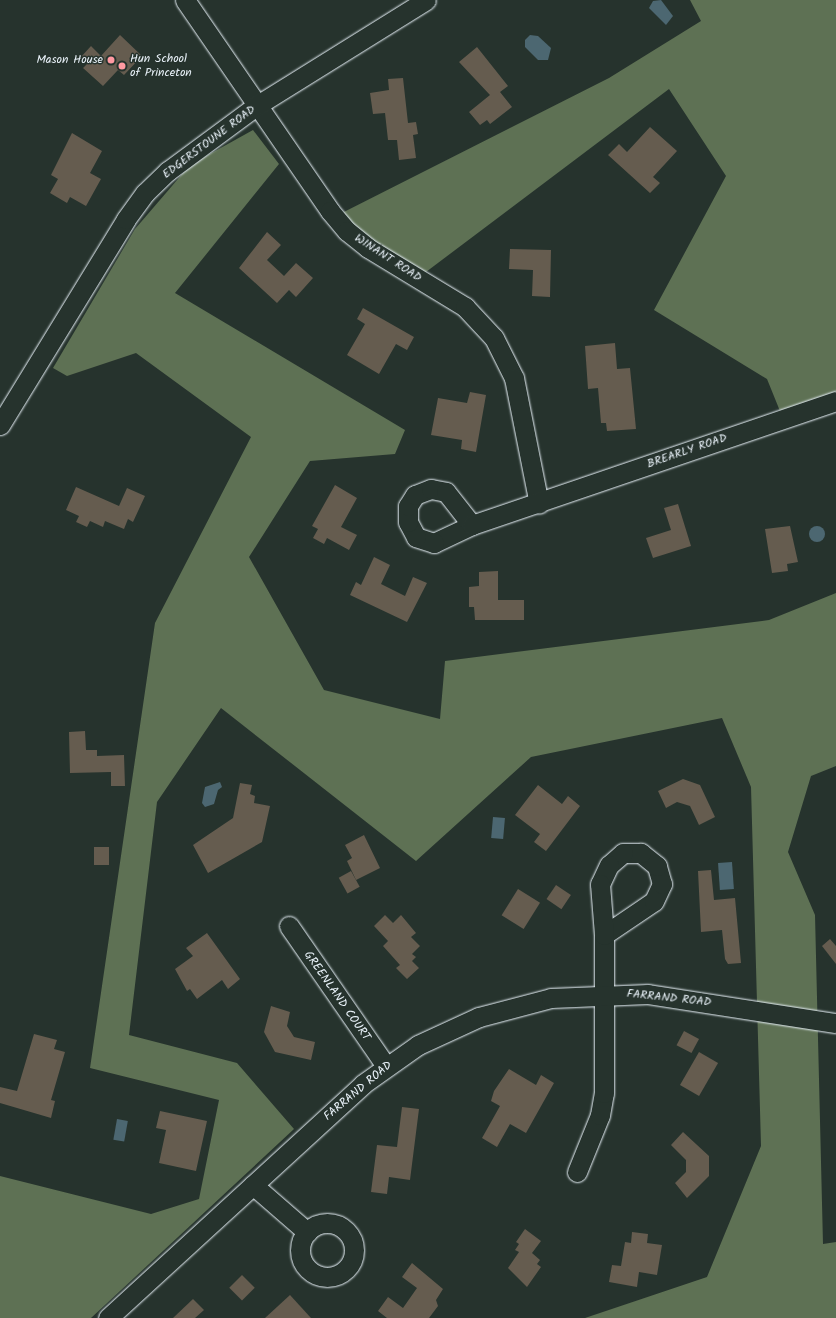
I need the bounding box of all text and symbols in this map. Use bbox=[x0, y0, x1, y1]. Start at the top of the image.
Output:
place label: Hun School of Princeton bbox=[130, 52, 192, 80]
place label: Mason House bbox=[36, 53, 103, 67]
marker: Mason House bbox=[106, 55, 116, 65]
marker: Hun School of Princeton bbox=[117, 61, 127, 71]
street label: EDGERSTOUNE ROAD bbox=[160, 102, 258, 182]
street label: WINANT ROAD bbox=[352, 231, 424, 285]
street label: BREARLY ROAD bbox=[645, 431, 729, 471]
street label: GREENLAND COURT bbox=[301, 948, 373, 1044]
street label: FARRAND ROAD bbox=[626, 986, 712, 1010]
street label: FARRAND ROAD bbox=[321, 1058, 395, 1124]

